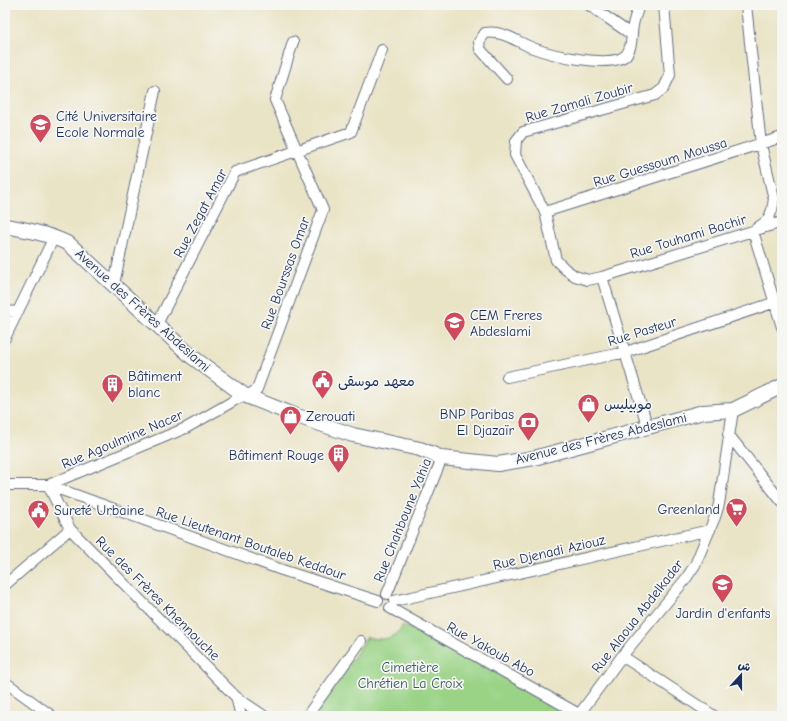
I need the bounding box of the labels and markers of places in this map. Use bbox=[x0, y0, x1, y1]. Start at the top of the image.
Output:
place label: Cité Universitaire Ecole Normale bbox=[56, 108, 157, 141]
school or university icon: Cité Universitaire Ecole Normale bbox=[28, 111, 54, 144]
place label: CEM Freres Abdeslami bbox=[470, 307, 542, 340]
school or university icon: CEM Freres Abdeslami bbox=[441, 310, 467, 343]
place label: Bâtiment blanc bbox=[128, 368, 182, 401]
public building icon: معهد موسقى bbox=[309, 368, 335, 401]
building icon: Bâtiment blanc bbox=[99, 371, 125, 404]
place label: معهد موسقى bbox=[338, 373, 415, 390]
shop icon: موبيليس bbox=[575, 391, 601, 424]
place label: موبيليس bbox=[604, 396, 652, 413]
shop icon: Zerouati bbox=[278, 403, 304, 436]
place label: BNP Paribas El Djazaïr bbox=[440, 406, 514, 439]
place label: Zerouati bbox=[306, 408, 355, 425]
bank icon: BNP Paribas El Djazaïr bbox=[516, 409, 542, 442]
building icon: Bâtiment Rouge bbox=[326, 442, 352, 475]
place label: Bâtiment Rouge bbox=[229, 447, 324, 464]
supermarket icon: Greenland bbox=[723, 496, 749, 529]
public building icon: Sureté Urbaine bbox=[25, 497, 51, 530]
place label: Greenland bbox=[657, 501, 720, 518]
place label: Sureté Urbaine bbox=[54, 502, 144, 519]
school or university icon: Jardin d'enfants bbox=[710, 572, 736, 605]
place label: Jardin d'enfants bbox=[675, 605, 771, 622]

